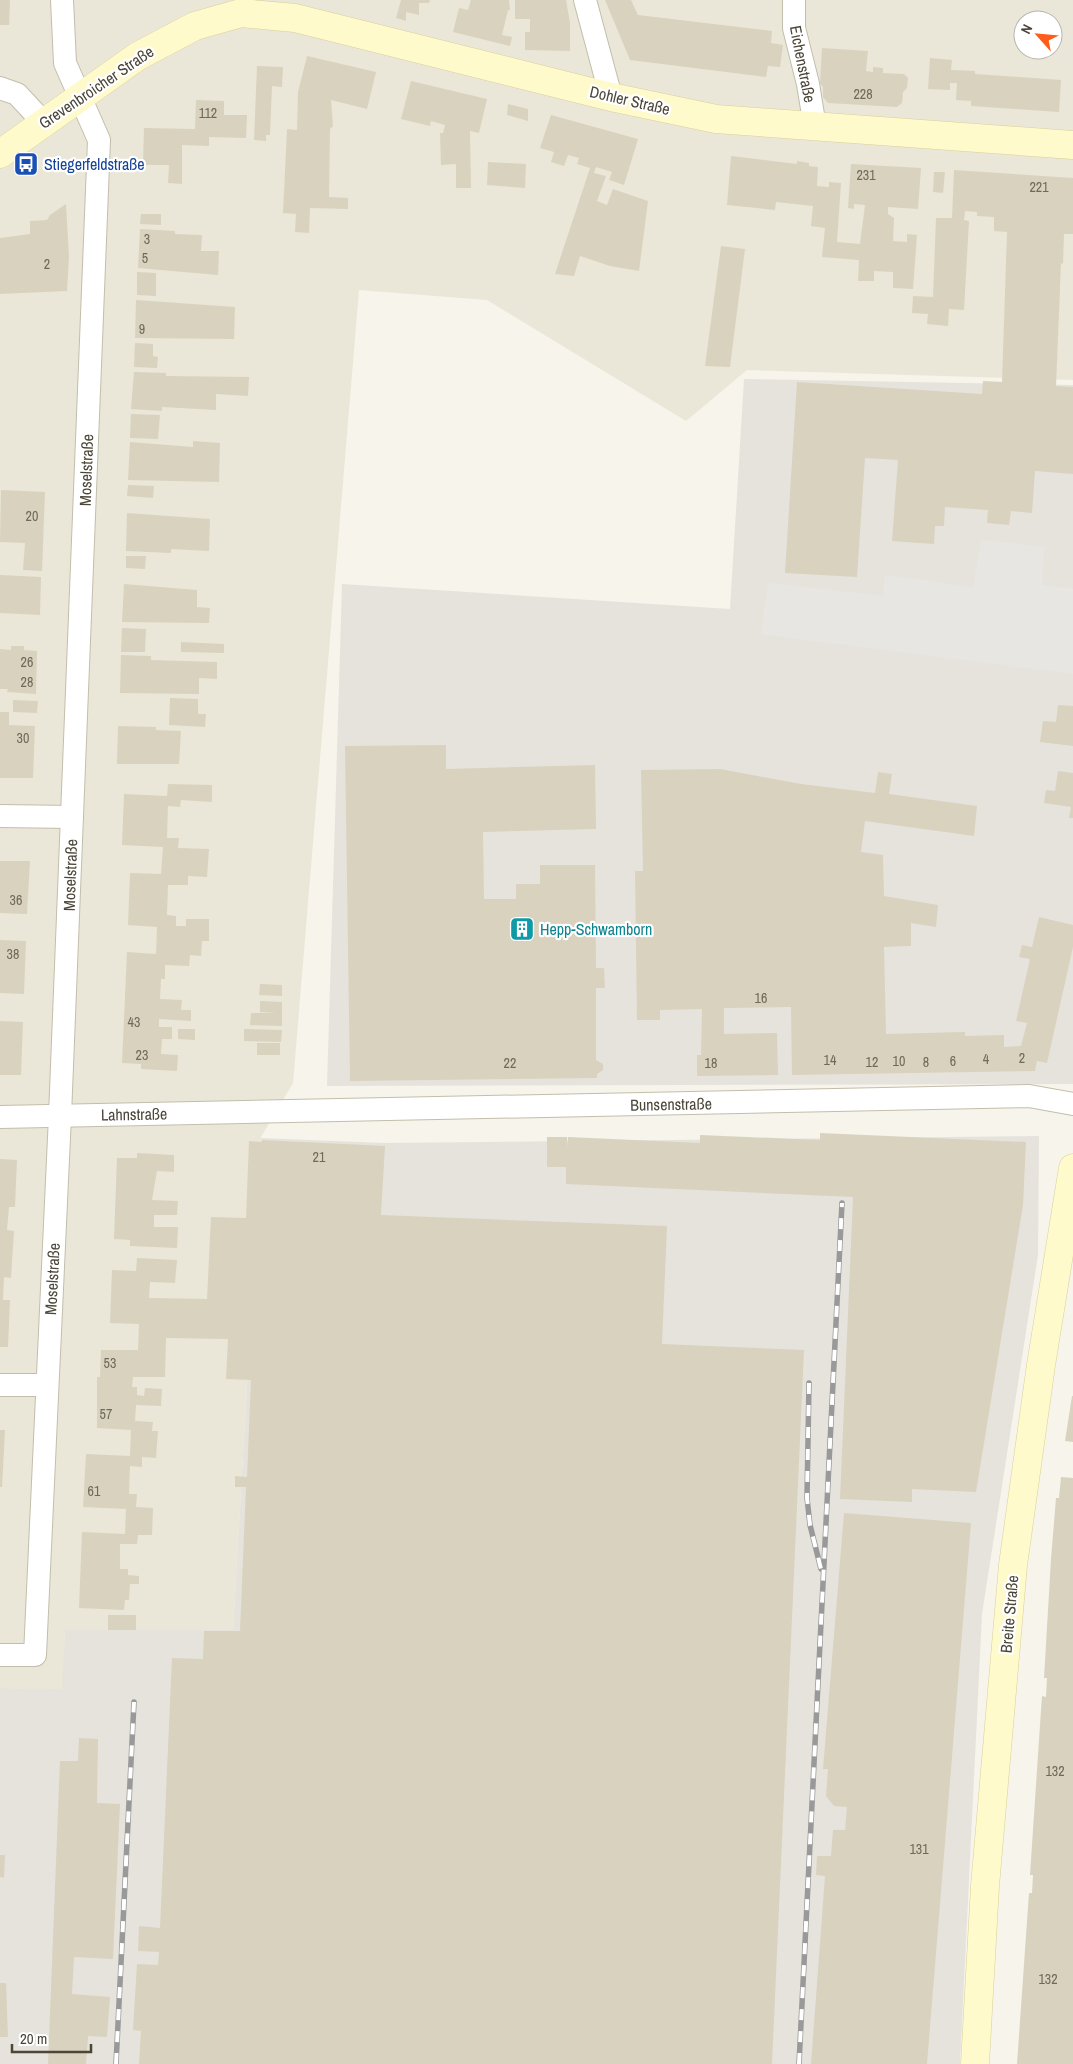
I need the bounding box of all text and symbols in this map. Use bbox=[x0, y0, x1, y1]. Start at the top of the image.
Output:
north arrow bbox=[1013, 10, 1063, 60]
text: N bbox=[1017, 21, 1036, 37]
street label: Eichenstraße bbox=[785, 24, 821, 104]
street label: Grevenbroicher Straße bbox=[34, 40, 158, 134]
street label: Dohler Straße bbox=[588, 80, 672, 120]
house number: 228 bbox=[853, 85, 873, 103]
house number: 112 bbox=[199, 104, 217, 122]
bus stop icon: Stiegerfeldstraße bbox=[13, 151, 39, 177]
place label: Stiegerfeldstraße bbox=[44, 153, 145, 175]
house number: 231 bbox=[856, 166, 876, 184]
house number: 221 bbox=[1029, 178, 1049, 196]
house number: 3 bbox=[144, 230, 150, 248]
house number: 5 bbox=[142, 249, 148, 267]
house number: 2 bbox=[44, 255, 50, 273]
house number: 9 bbox=[139, 320, 145, 338]
street label: Moselstraße bbox=[74, 434, 98, 506]
house number: 20 bbox=[26, 507, 38, 525]
house number: 26 bbox=[21, 653, 33, 671]
house number: 28 bbox=[21, 673, 33, 691]
house number: 30 bbox=[17, 729, 29, 747]
street label: Moselstraße bbox=[58, 839, 82, 911]
house number: 36 bbox=[10, 891, 22, 909]
building icon: Hepp-Schwamborn bbox=[509, 916, 535, 942]
place label: Hepp-Schwamborn bbox=[540, 918, 652, 940]
house number: 38 bbox=[7, 945, 19, 963]
house number: 16 bbox=[755, 989, 767, 1007]
house number: 43 bbox=[128, 1013, 140, 1031]
house number: 23 bbox=[136, 1046, 148, 1064]
house number: 2 bbox=[1019, 1049, 1025, 1067]
house number: 4 bbox=[983, 1050, 990, 1068]
house number: 14 bbox=[824, 1051, 837, 1069]
house number: 10 bbox=[893, 1052, 905, 1070]
house number: 6 bbox=[950, 1052, 956, 1070]
house number: 12 bbox=[866, 1053, 878, 1071]
house number: 8 bbox=[923, 1053, 929, 1071]
house number: 22 bbox=[504, 1054, 516, 1072]
house number: 18 bbox=[705, 1054, 717, 1072]
street label: Bunsenstraße bbox=[630, 1092, 712, 1116]
street label: Lahnstraße bbox=[101, 1102, 167, 1126]
house number: 21 bbox=[313, 1148, 326, 1166]
street label: Moselstraße bbox=[39, 1242, 65, 1316]
house number: 53 bbox=[104, 1354, 116, 1372]
house number: 57 bbox=[100, 1405, 112, 1423]
house number: 61 bbox=[88, 1482, 101, 1500]
street label: Breite Straße bbox=[995, 1574, 1023, 1654]
house number: 132 bbox=[1045, 1762, 1065, 1780]
house number: 131 bbox=[909, 1840, 929, 1858]
house number: 132 bbox=[1038, 1970, 1058, 1988]
scale bar bbox=[12, 2022, 91, 2054]
text: 20 m bbox=[20, 2028, 47, 2049]

